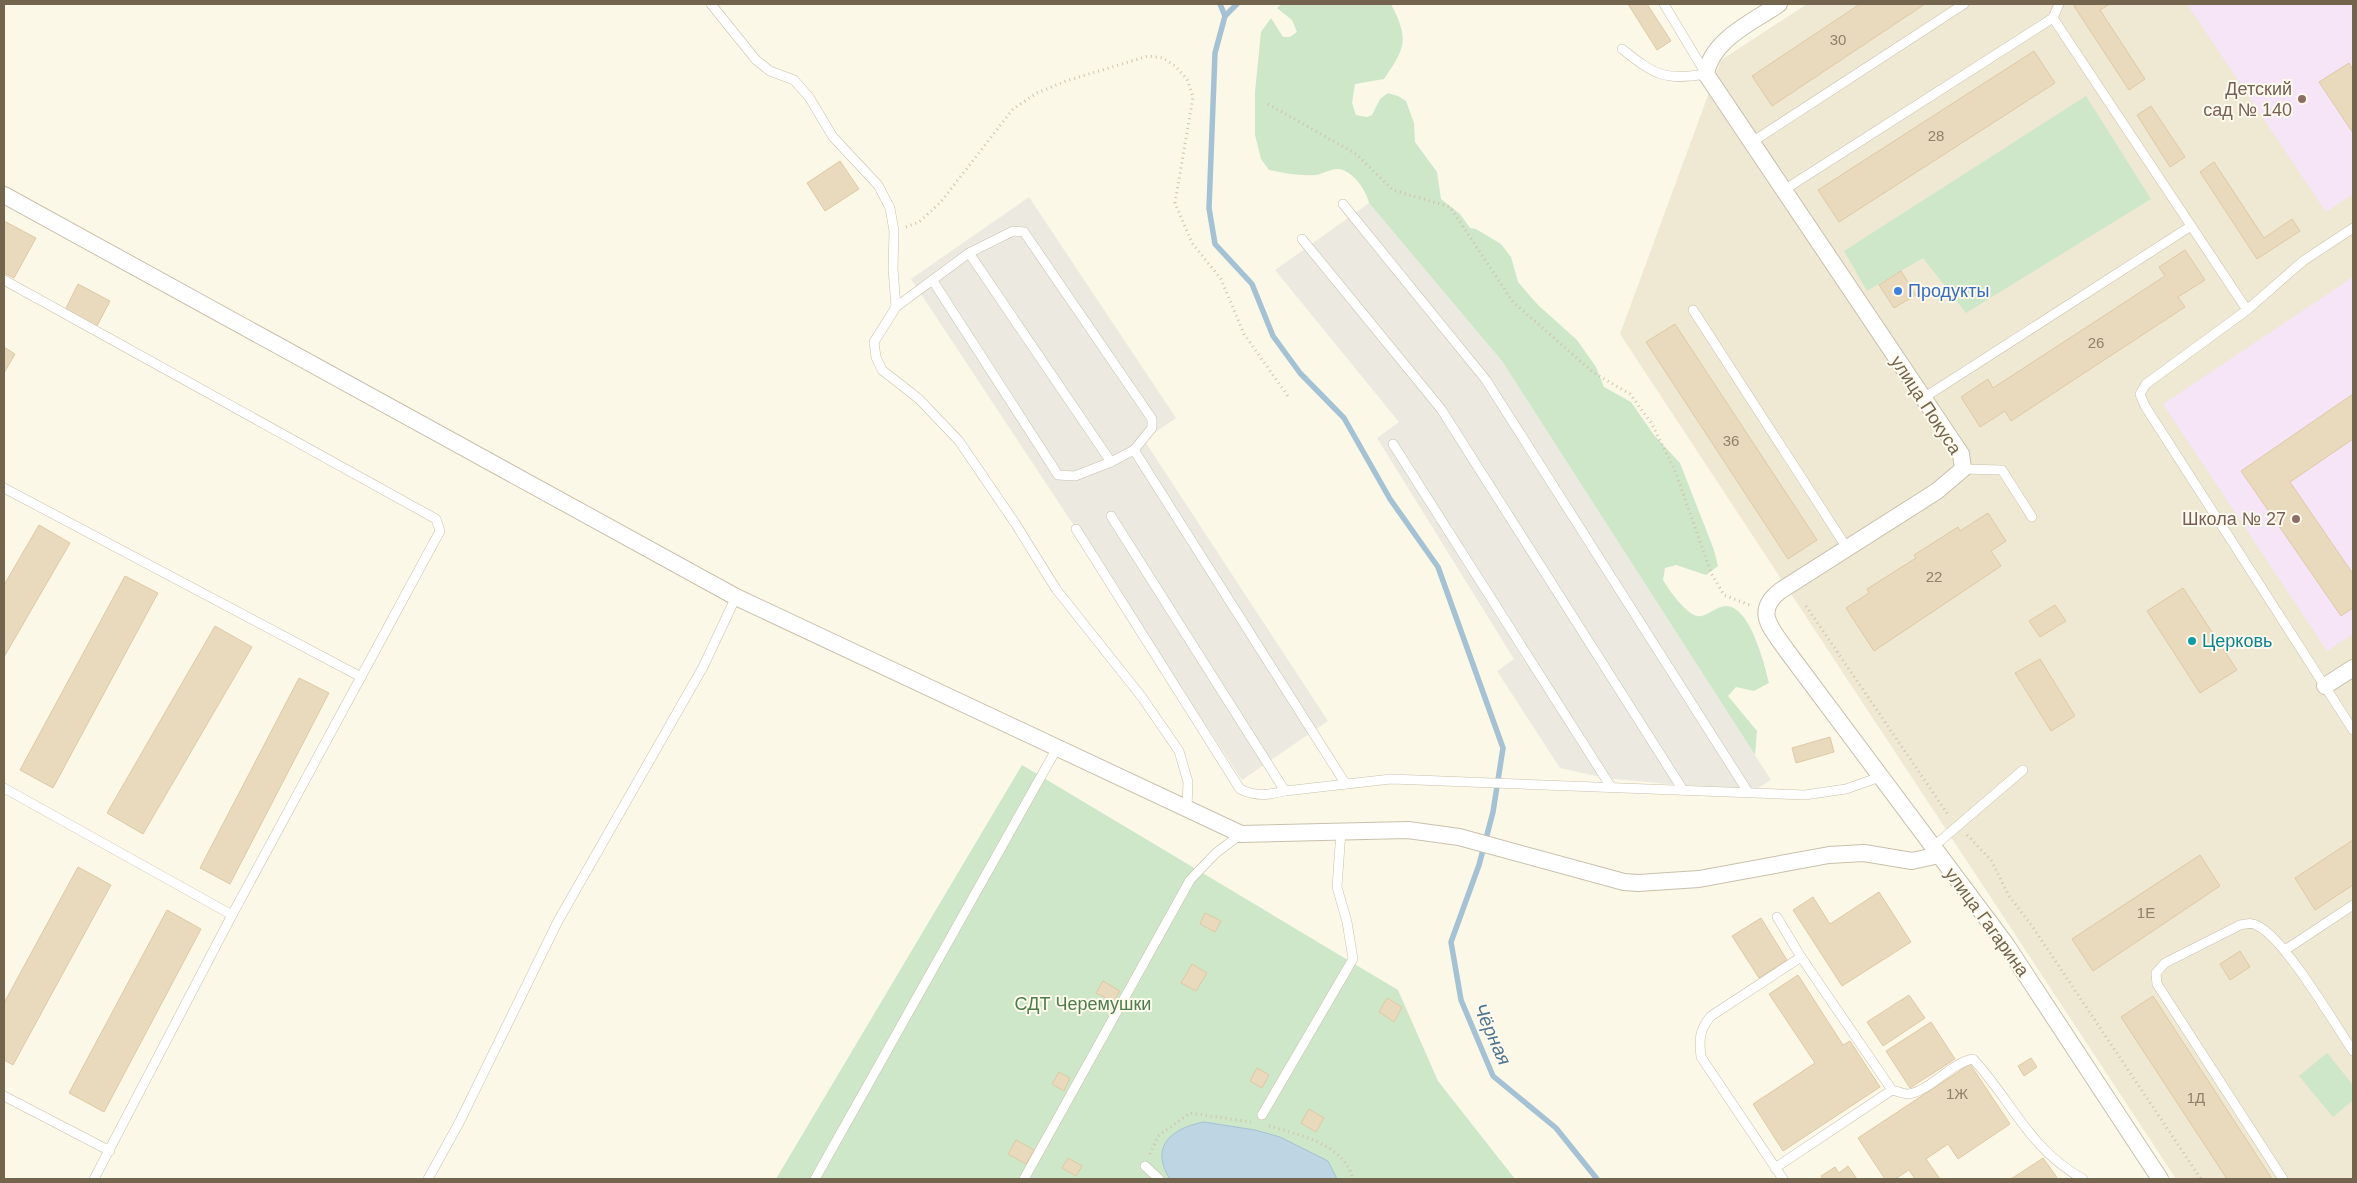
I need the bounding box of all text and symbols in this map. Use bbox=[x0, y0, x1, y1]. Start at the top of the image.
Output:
house number: 30 bbox=[1830, 31, 1846, 48]
place label: Детский сад № 140 bbox=[2203, 79, 2292, 120]
marker: Детский сад № 140 bbox=[2296, 93, 2308, 105]
house number: 28 bbox=[1928, 127, 1944, 144]
place label: Продукты bbox=[1908, 281, 1989, 301]
marker: Продукты bbox=[1892, 285, 1904, 297]
house number: 26 bbox=[2088, 334, 2104, 351]
street label: улица Покуса bbox=[1887, 352, 1966, 459]
house number: 36 bbox=[1723, 432, 1739, 449]
place label: Школа № 27 bbox=[2182, 509, 2286, 529]
marker: Школа № 27 bbox=[2290, 513, 2302, 525]
house number: 22 bbox=[1926, 568, 1942, 585]
place label: Церковь bbox=[2202, 631, 2272, 651]
marker: Церковь bbox=[2186, 635, 2198, 647]
street label: улица Гагарина bbox=[1941, 864, 2034, 981]
house number: 1Е bbox=[2137, 904, 2155, 921]
park label: СДТ Черемушки bbox=[1015, 994, 1151, 1014]
water label: Чёрная bbox=[1470, 1000, 1515, 1068]
house number: 1Ж bbox=[1946, 1085, 1968, 1102]
house number: 1Д bbox=[2187, 1089, 2205, 1106]

